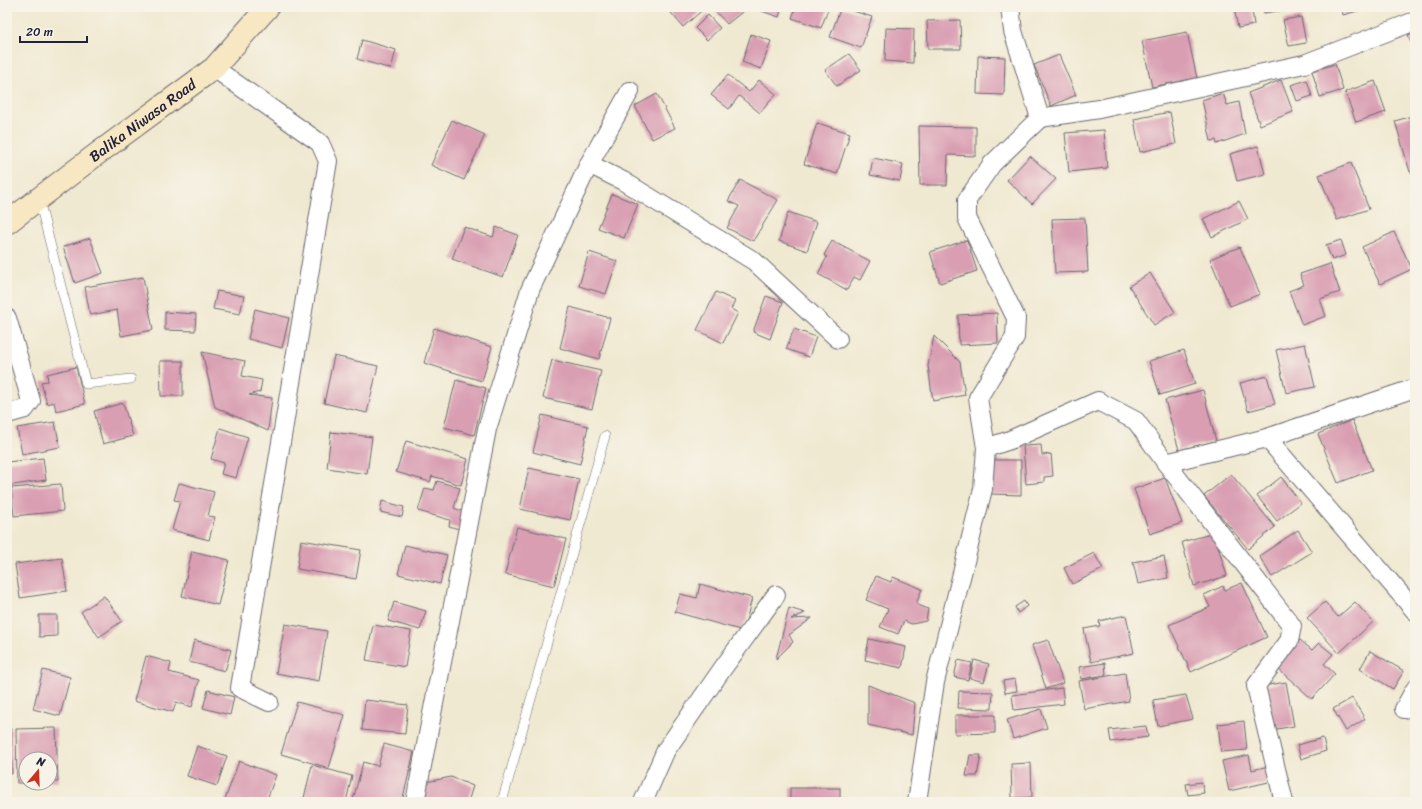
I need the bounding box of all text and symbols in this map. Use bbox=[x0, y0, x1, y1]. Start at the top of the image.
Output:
scale bar bbox=[20, 18, 87, 44]
text: 20 m bbox=[26, 21, 53, 43]
street label: Balika Niwasa Road bbox=[83, 72, 203, 169]
north arrow bbox=[18, 751, 58, 791]
text: N bbox=[33, 751, 48, 772]

